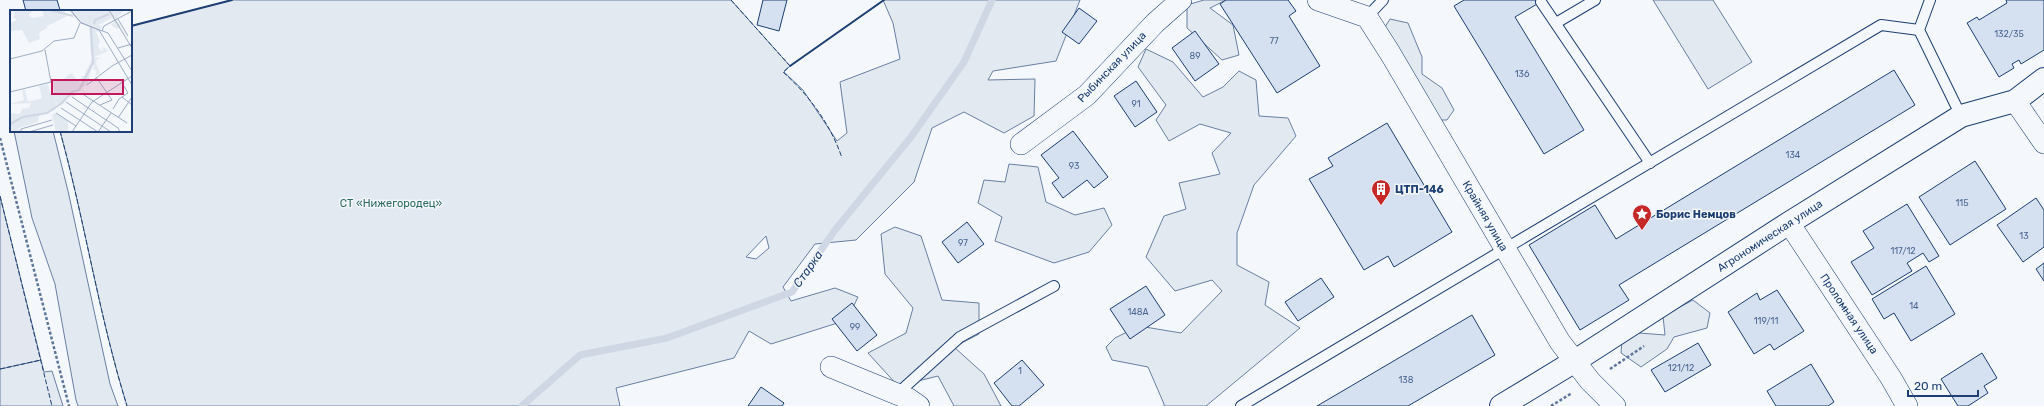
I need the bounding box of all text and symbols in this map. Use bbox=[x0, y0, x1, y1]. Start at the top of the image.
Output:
inset map bbox=[10, 10, 132, 132]
street label: Рыбинская улица bbox=[1075, 29, 1149, 105]
house number: 132/35 bbox=[1994, 29, 2024, 39]
house number: 77 bbox=[1269, 36, 1279, 46]
house number: 89 bbox=[1189, 51, 1201, 61]
house number: 136 bbox=[1515, 69, 1530, 79]
house number: 91 bbox=[1131, 99, 1141, 109]
house number: 134 bbox=[1786, 150, 1801, 160]
house number: 93 bbox=[1069, 161, 1079, 171]
building icon: ЦТП-146 bbox=[1370, 178, 1392, 206]
street label: Крайняя улица bbox=[1460, 178, 1510, 254]
place label: ЦТП-146 bbox=[1395, 183, 1444, 196]
park label: СТ «Нижегородец» bbox=[340, 197, 443, 210]
street label: Агрономическая улица bbox=[1715, 197, 1825, 275]
house number: 115 bbox=[1955, 198, 1969, 208]
place icon: Борис Немцов bbox=[1631, 203, 1653, 231]
place label: Борис Немцов bbox=[1656, 208, 1736, 221]
house number: 13 bbox=[2019, 231, 2029, 241]
house number: 97 bbox=[958, 238, 968, 248]
house number: 117/12 bbox=[1890, 246, 1916, 256]
water label: Старка bbox=[790, 248, 826, 290]
street label: Проломная улица bbox=[1817, 271, 1881, 357]
house number: 14 bbox=[1909, 301, 1919, 311]
house number: 148А bbox=[1127, 307, 1149, 317]
house number: 119/11 bbox=[1754, 316, 1778, 326]
house number: 99 bbox=[850, 322, 860, 332]
house number: 121/12 bbox=[1668, 363, 1694, 373]
house number: 1 bbox=[1018, 366, 1022, 376]
scale bar bbox=[1908, 372, 1978, 398]
house number: 138 bbox=[1399, 375, 1414, 385]
text: 20 m bbox=[1914, 379, 1942, 393]

